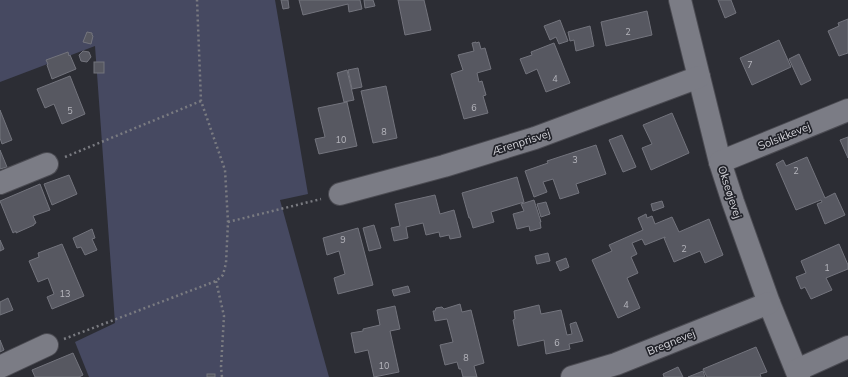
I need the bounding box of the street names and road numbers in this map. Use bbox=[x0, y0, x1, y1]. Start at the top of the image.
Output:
street label: Solsikkevej bbox=[756, 119, 812, 153]
street label: Ærenprisvej bbox=[489, 126, 552, 158]
street label: Okseøjevej bbox=[715, 164, 745, 220]
street label: Bregnevej bbox=[645, 326, 697, 358]

